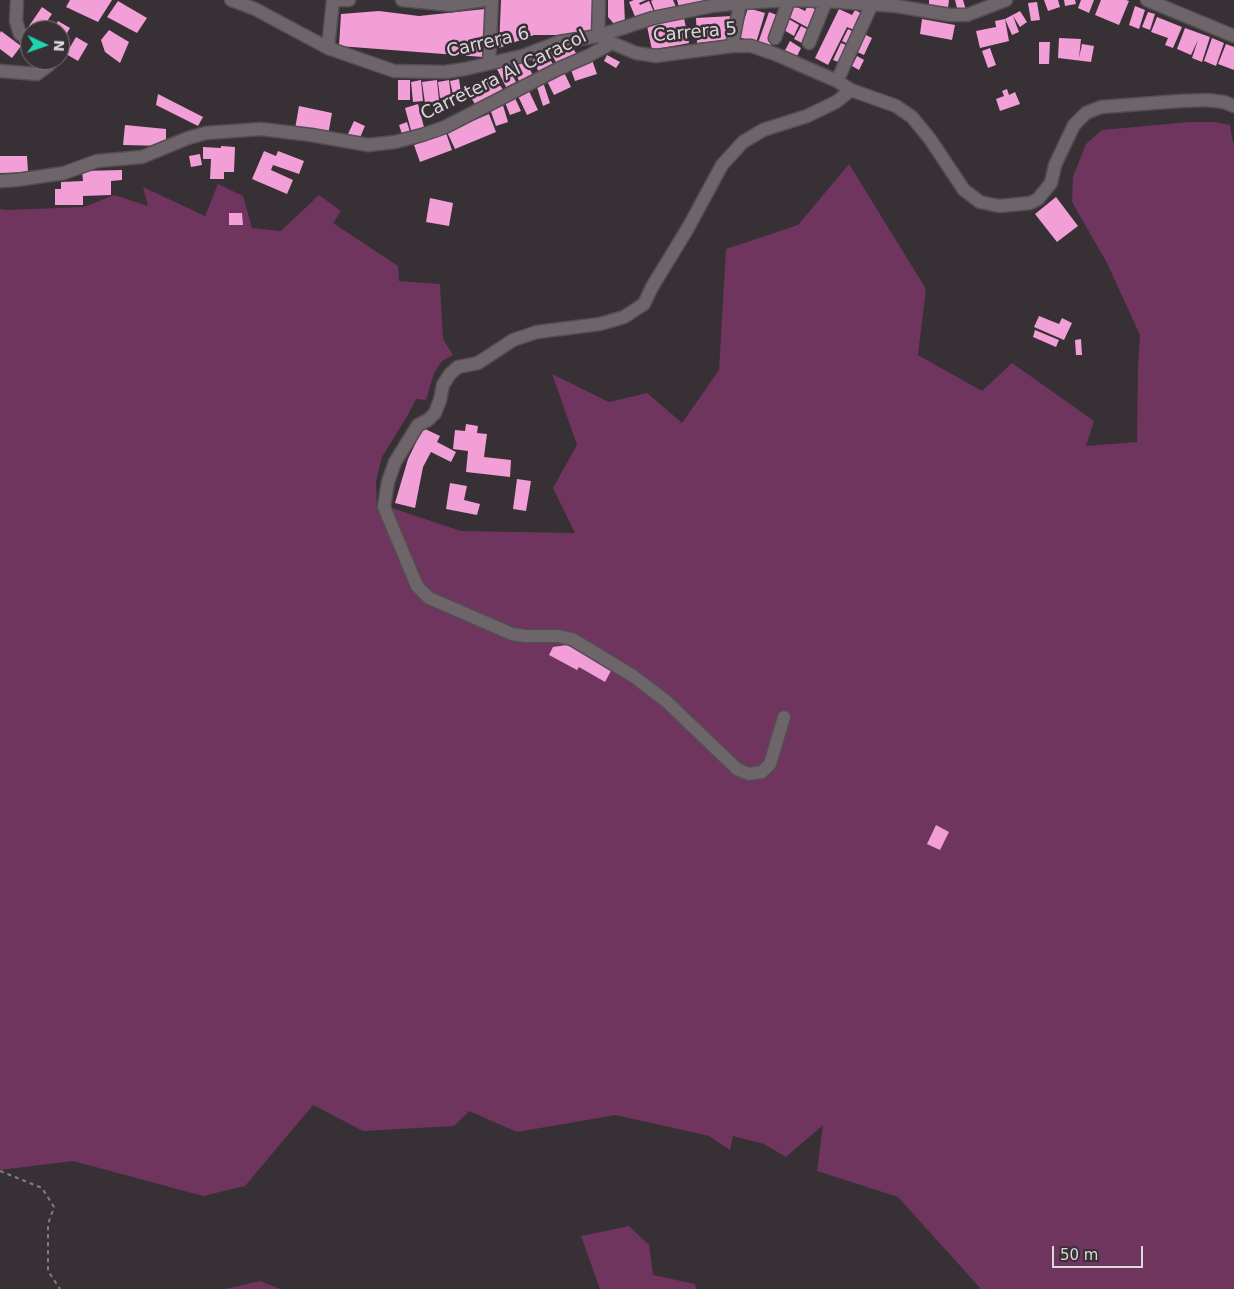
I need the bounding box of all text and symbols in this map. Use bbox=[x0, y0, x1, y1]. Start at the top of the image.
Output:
street label: Carrera 5 bbox=[652, 19, 738, 47]
north arrow bbox=[20, 20, 70, 70]
street label: Carrera 6 bbox=[444, 23, 532, 63]
street label: Carretera Al Caracol bbox=[417, 26, 591, 126]
text: N bbox=[51, 39, 67, 52]
scale bar bbox=[1054, 1236, 1145, 1268]
text: 50 m bbox=[1060, 1246, 1098, 1264]

